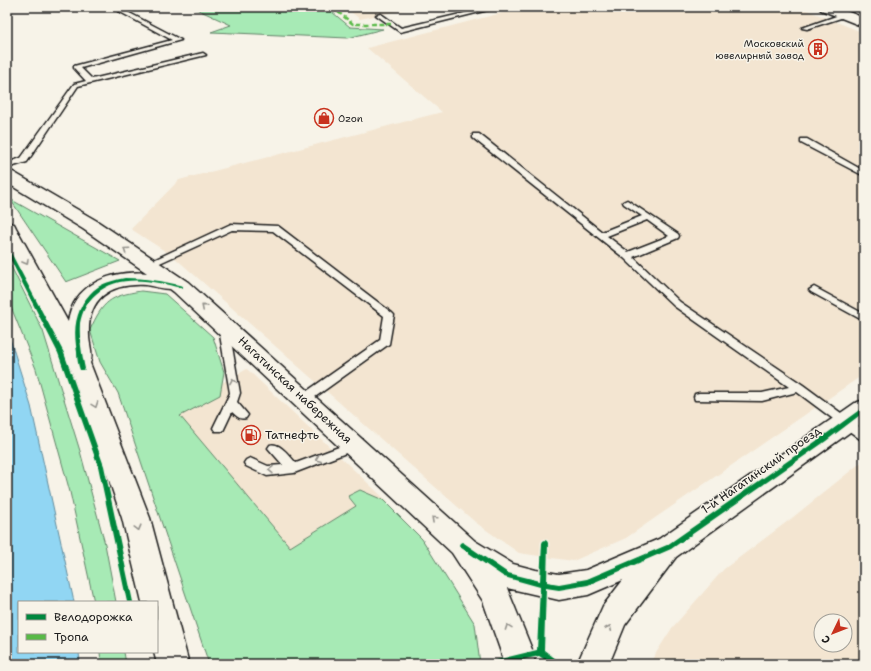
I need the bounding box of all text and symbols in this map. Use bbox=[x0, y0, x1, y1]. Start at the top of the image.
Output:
place label: Московский ювелирный завод bbox=[715, 37, 805, 62]
building icon: Московский ювелирный завод bbox=[807, 38, 829, 60]
shop icon: Ozon bbox=[313, 107, 335, 129]
place label: Ozon bbox=[338, 112, 363, 125]
one-way arrow bbox=[123, 247, 130, 255]
one-way arrow bbox=[21, 258, 29, 266]
one-way arrow bbox=[202, 305, 209, 312]
street label: Нагатинская набережная bbox=[234, 333, 356, 447]
one-way arrow bbox=[229, 378, 238, 384]
one-way arrow bbox=[91, 402, 99, 409]
street label: 1-й Нагатинский проезд bbox=[698, 422, 824, 517]
fuel station icon: Татнефть bbox=[240, 424, 262, 446]
place label: Татнефть bbox=[265, 427, 319, 443]
one-way arrow bbox=[315, 455, 322, 463]
one-way arrow bbox=[268, 465, 275, 474]
one-way arrow bbox=[431, 517, 438, 524]
one-way arrow bbox=[134, 525, 142, 531]
legend bbox=[18, 601, 158, 653]
text: Велодорожка bbox=[54, 609, 133, 625]
north arrow bbox=[813, 613, 853, 653]
one-way arrow bbox=[504, 623, 512, 630]
one-way arrow bbox=[604, 625, 612, 633]
text: Тропа bbox=[54, 629, 89, 645]
text: С bbox=[818, 632, 834, 647]

